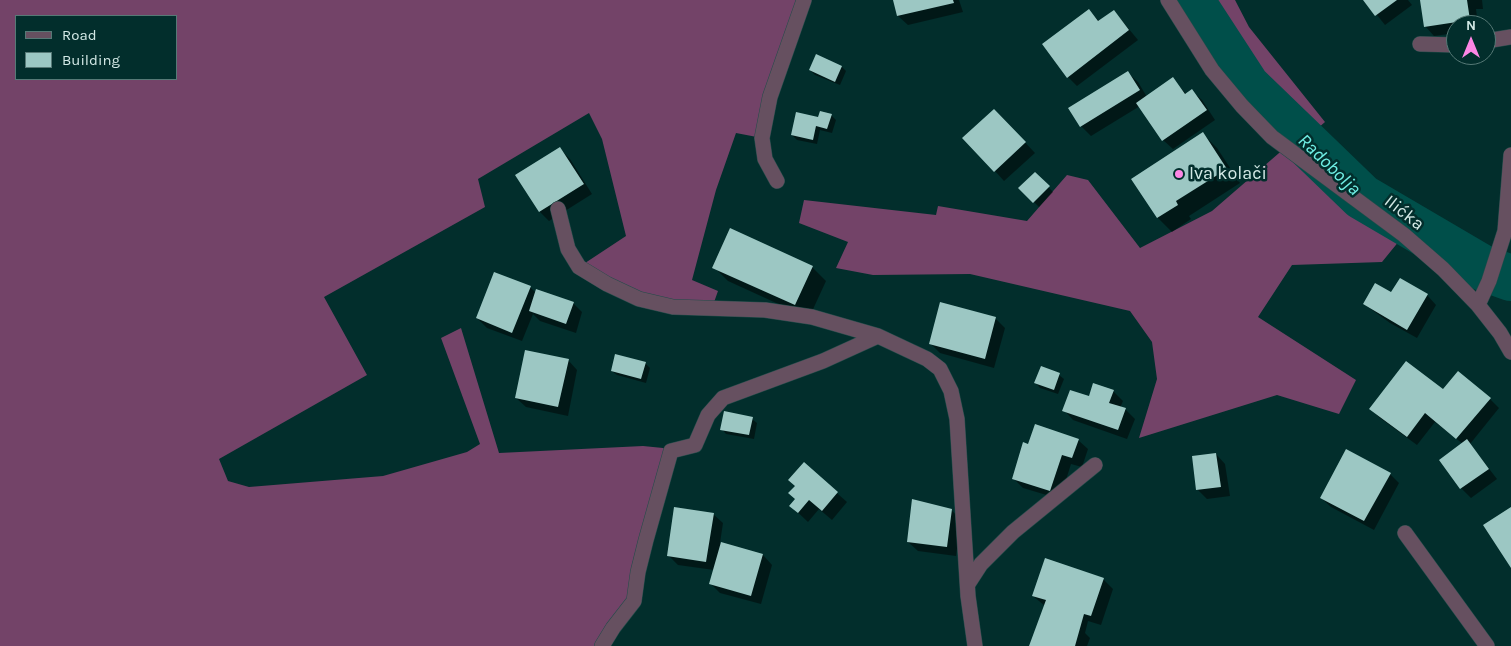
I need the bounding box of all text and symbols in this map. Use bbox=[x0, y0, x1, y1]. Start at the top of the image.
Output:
legend bbox=[15, 15, 178, 80]
north arrow bbox=[1446, 15, 1496, 65]
text: N bbox=[1466, 17, 1476, 34]
text: Road bbox=[62, 26, 97, 44]
text: Building bbox=[62, 51, 120, 69]
water label: Radobolja bbox=[1293, 129, 1365, 201]
place label: Iva kolači bbox=[1189, 163, 1267, 185]
marker: Iva kolači bbox=[1173, 168, 1185, 180]
street label: Ilićka bbox=[1380, 191, 1428, 235]

